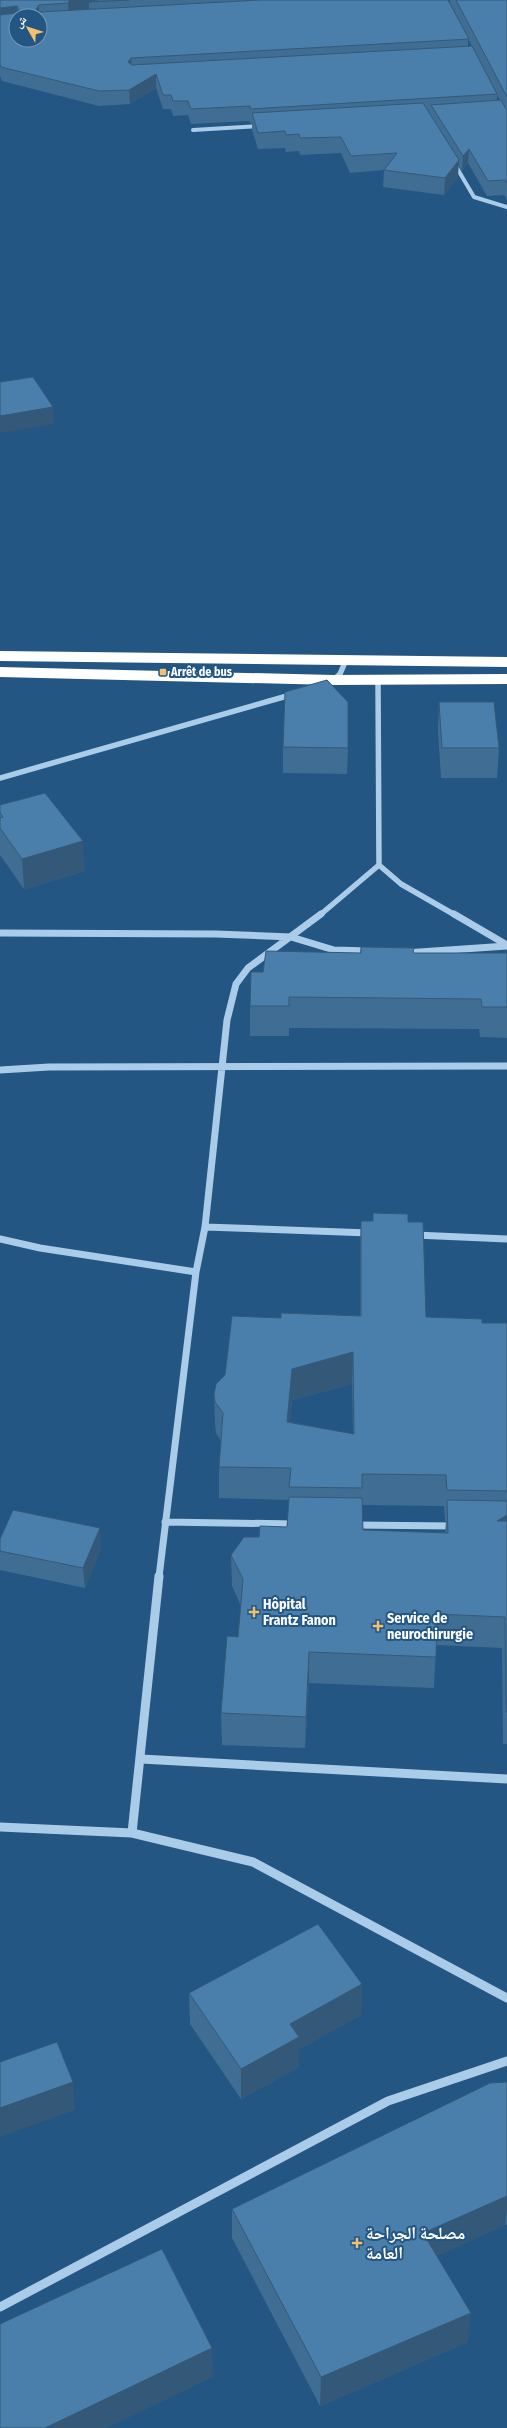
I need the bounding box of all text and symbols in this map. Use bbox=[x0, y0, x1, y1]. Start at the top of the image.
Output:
north arrow bbox=[8, 8, 48, 48]
text: ش bbox=[12, 13, 30, 31]
place label: Arrêt de bus bbox=[170, 665, 233, 679]
marker: Arrêt de bus bbox=[158, 667, 168, 677]
place label: Hôpital Frantz Fanon bbox=[263, 1596, 336, 1629]
marker: Hôpital Frantz Fanon bbox=[248, 1606, 260, 1618]
place label: Service de neurochirurgie bbox=[387, 1610, 473, 1643]
marker: Service de neurochirurgie bbox=[372, 1620, 384, 1632]
place label: مصلحة الجراحة العامة bbox=[366, 2223, 465, 2264]
marker: مصلحة الجراحة العامة bbox=[351, 2237, 363, 2249]

